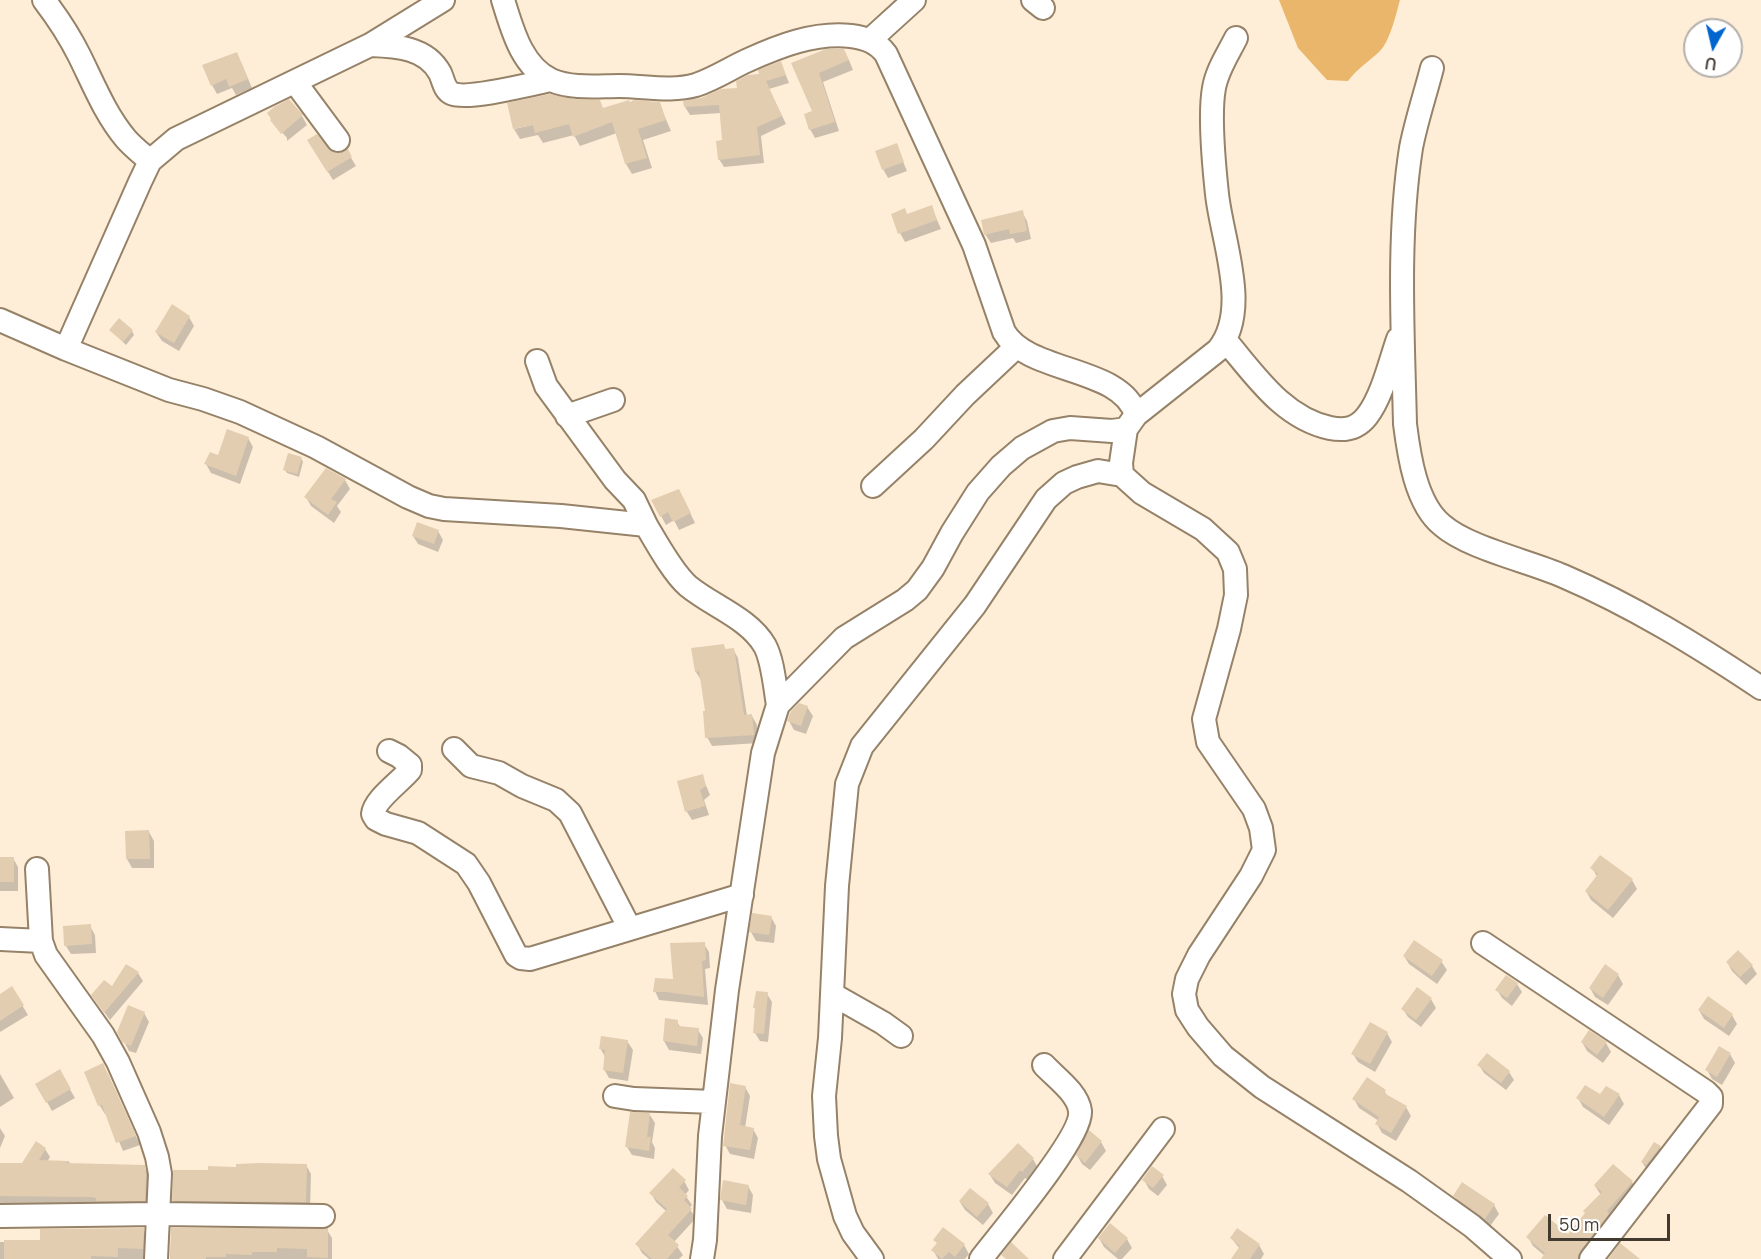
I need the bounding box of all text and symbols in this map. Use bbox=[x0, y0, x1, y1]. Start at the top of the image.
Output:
north arrow bbox=[1683, 18, 1743, 78]
text: U bbox=[1704, 52, 1718, 76]
scale bar bbox=[1551, 1202, 1672, 1240]
text: 50 m bbox=[1559, 1212, 1599, 1236]

